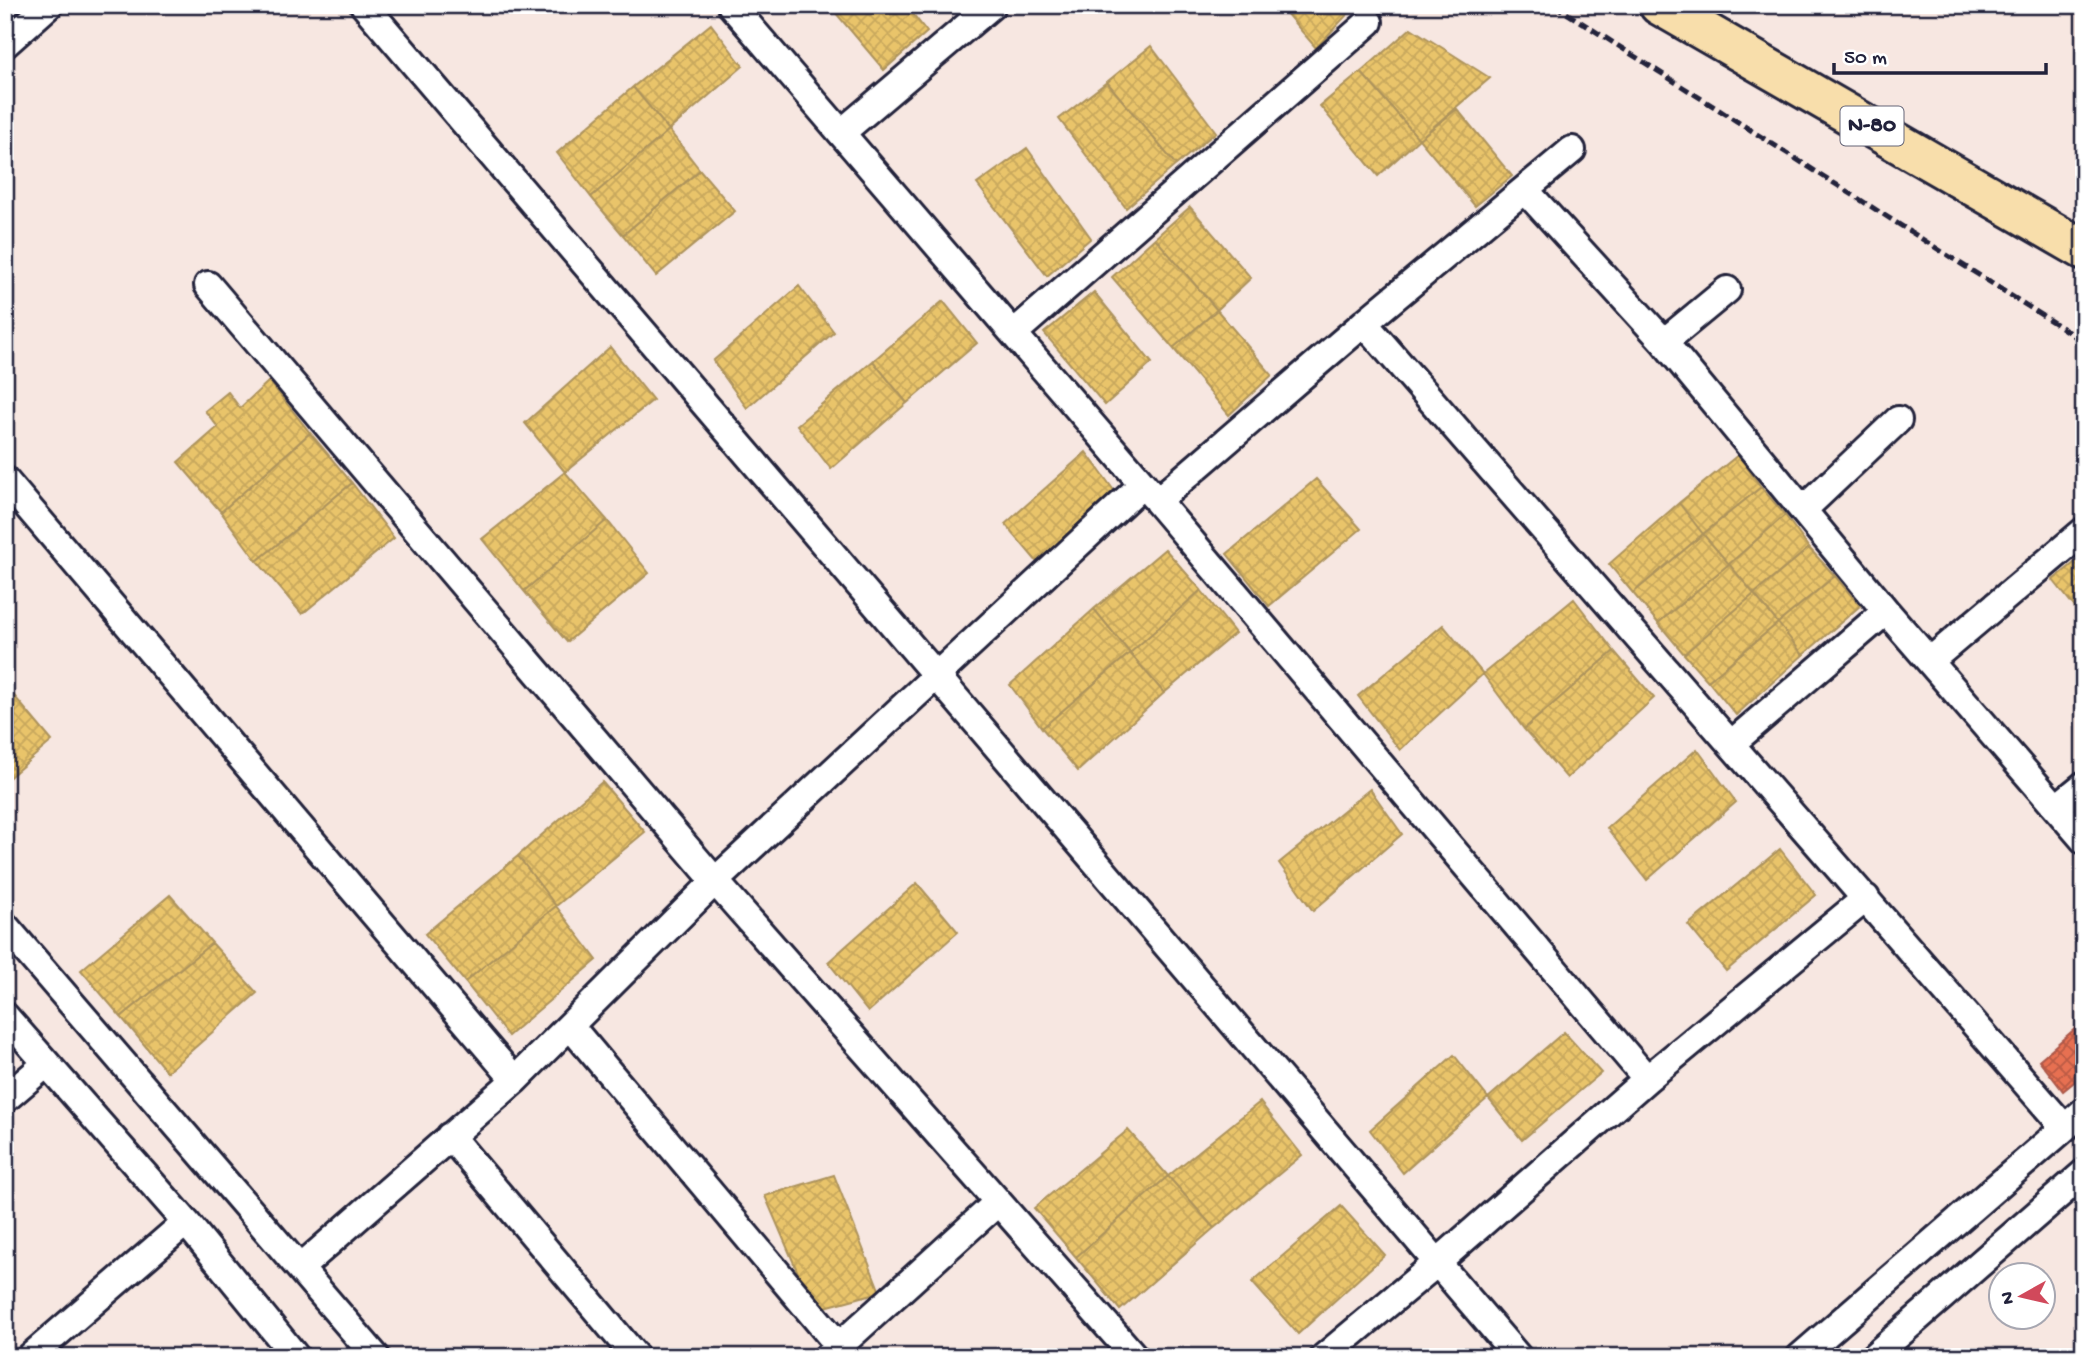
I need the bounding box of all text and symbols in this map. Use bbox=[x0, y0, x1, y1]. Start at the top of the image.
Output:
scale bar bbox=[1834, 32, 2045, 76]
text: 50 m bbox=[1844, 47, 1887, 72]
road number: N-80 bbox=[1840, 106, 1904, 146]
north arrow bbox=[1988, 1260, 2058, 1330]
text: N bbox=[1996, 1290, 2021, 1306]

